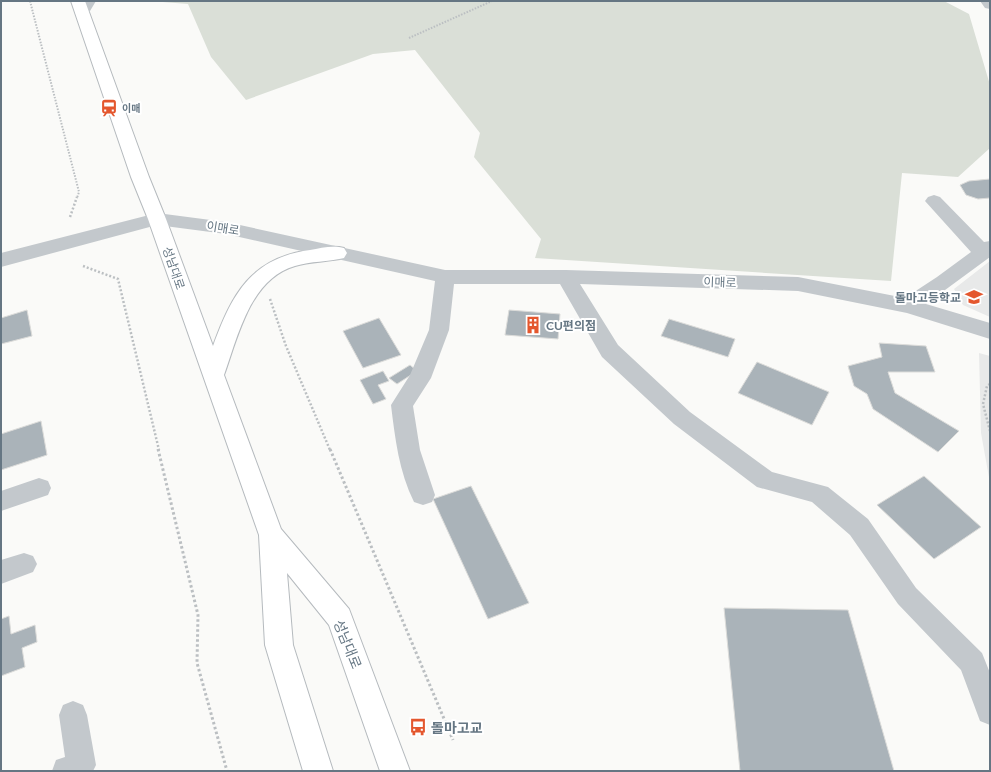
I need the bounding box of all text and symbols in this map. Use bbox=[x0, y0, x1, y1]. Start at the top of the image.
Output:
station icon: 이매 bbox=[99, 98, 119, 118]
place label: 이매 bbox=[122, 102, 140, 114]
street label: 이매로 bbox=[205, 218, 241, 238]
street label: 성남대로 bbox=[160, 245, 188, 291]
street label: 이매로 bbox=[703, 274, 737, 290]
school or university icon: 돌마고등학교 bbox=[964, 287, 984, 307]
place label: 돌마고등학교 bbox=[895, 290, 961, 305]
building icon: CU편의점 bbox=[523, 315, 543, 335]
place label: CU편의점 bbox=[546, 318, 596, 333]
street label: 성남대로 bbox=[330, 617, 366, 671]
bus stop icon: 돌마고교 bbox=[408, 717, 428, 737]
place label: 돌마고교 bbox=[431, 719, 483, 736]

